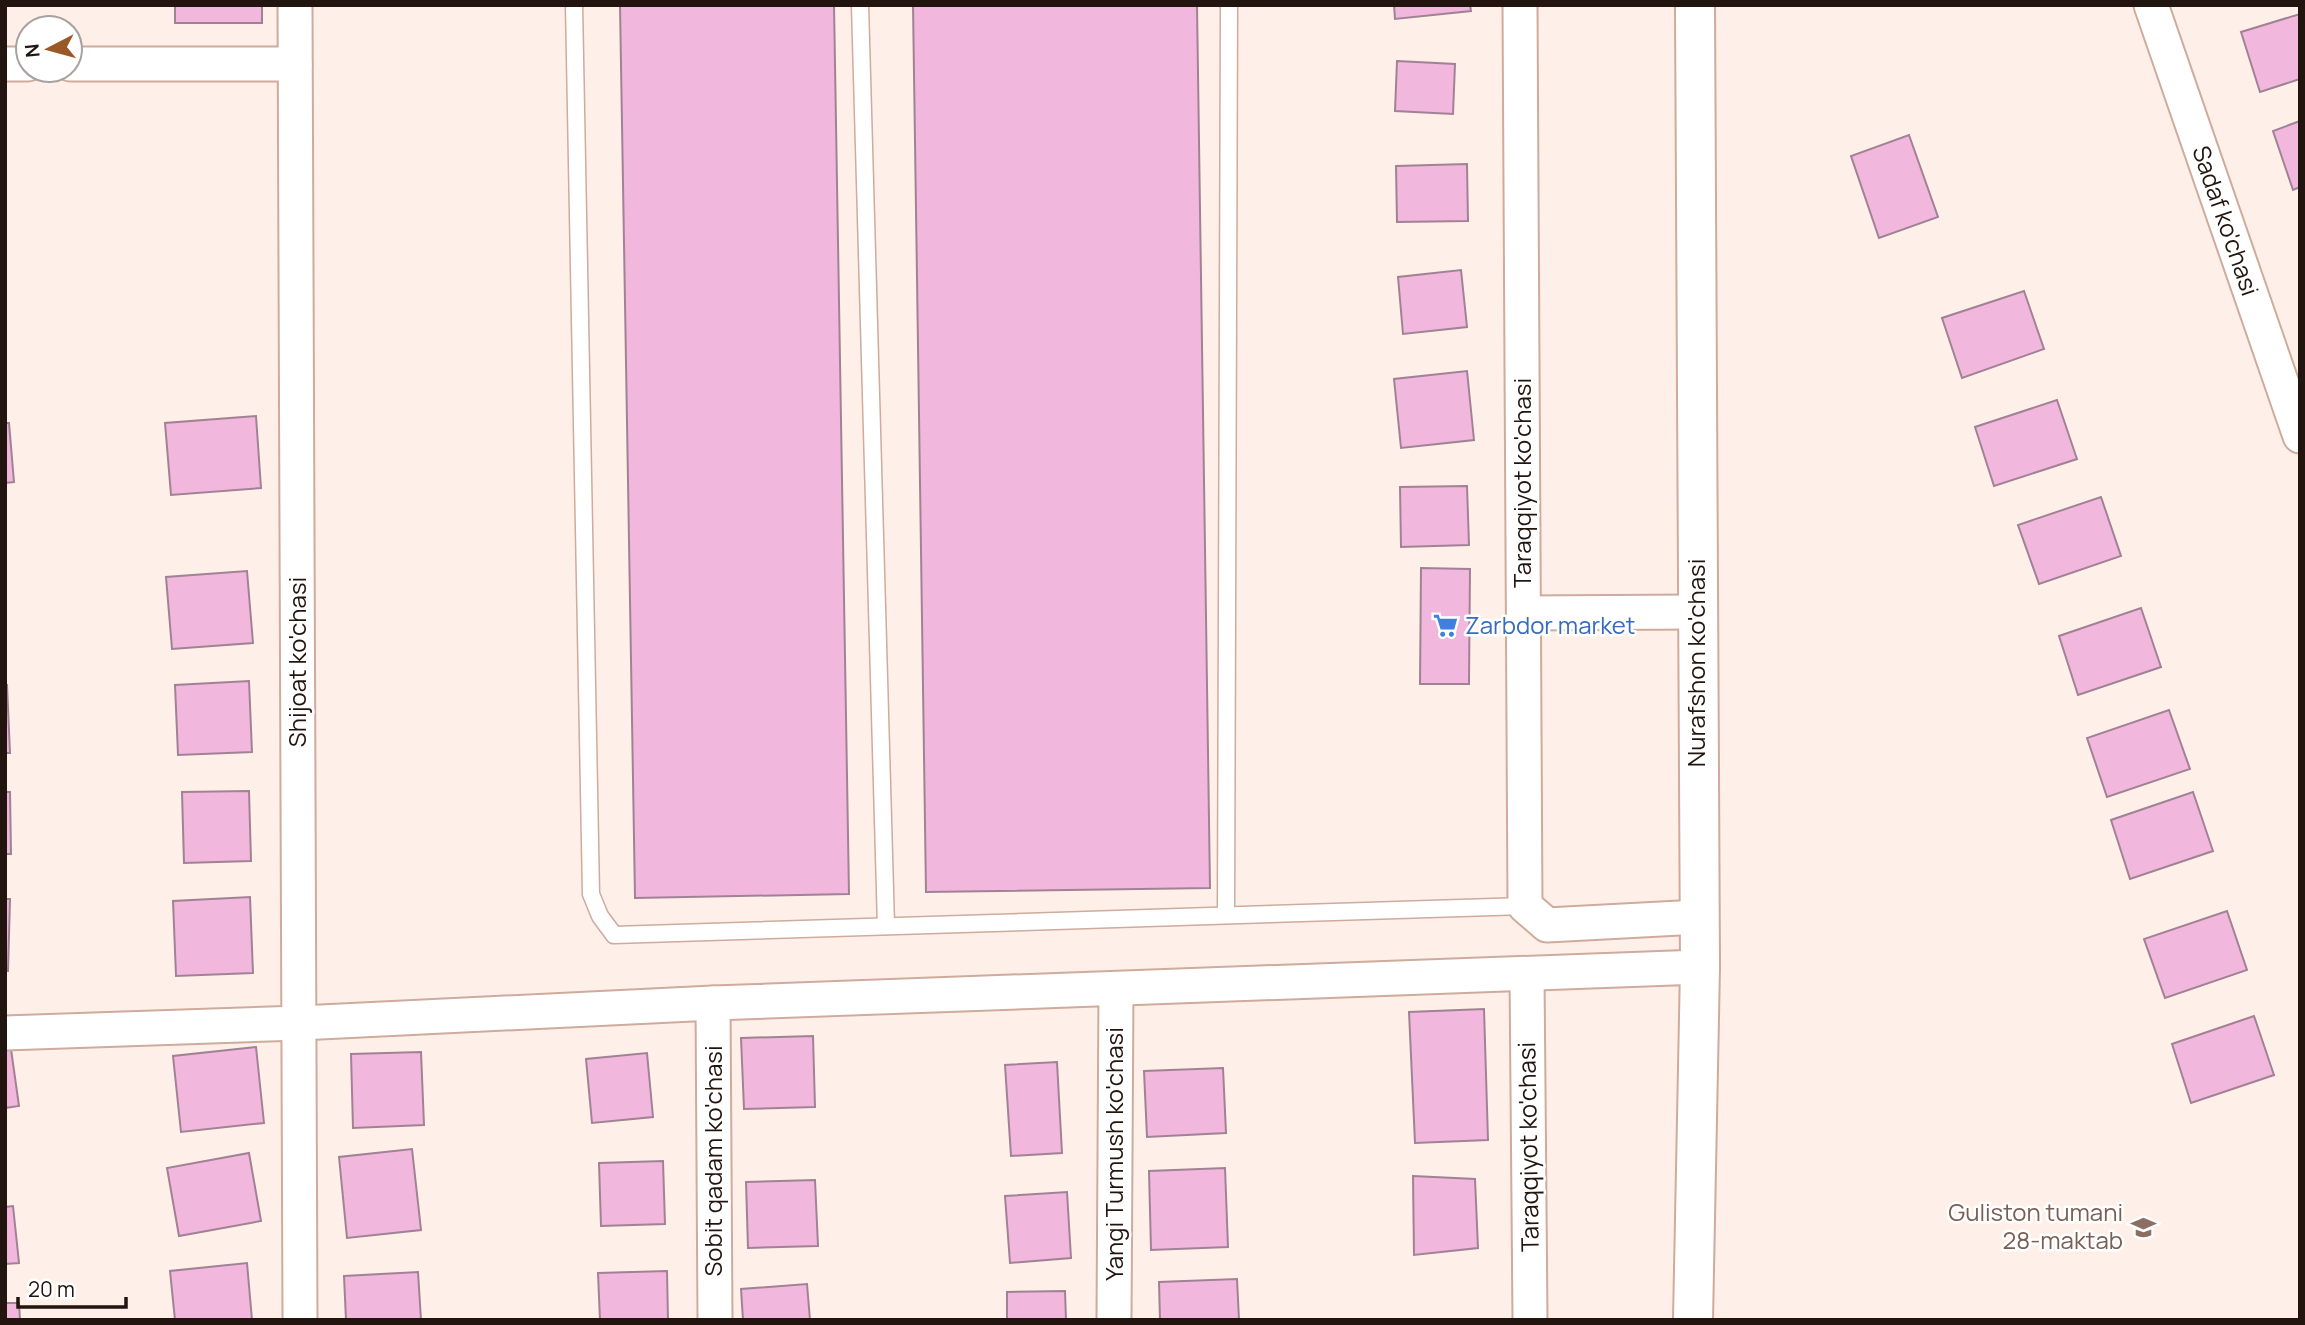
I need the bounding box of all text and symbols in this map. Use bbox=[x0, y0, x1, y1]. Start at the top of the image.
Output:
north arrow bbox=[14, 14, 84, 84]
text: N bbox=[18, 43, 46, 59]
street label: Sadaf ko'chasi bbox=[2185, 141, 2268, 300]
street label: Taraqqiyot ko'chasi bbox=[1505, 378, 1538, 588]
street label: Nurafshon ko'chasi bbox=[1679, 559, 1712, 767]
street label: Shijoat ko'chasi bbox=[280, 577, 313, 747]
place label: Zarbdor market bbox=[1465, 608, 1635, 641]
supermarket icon: Zarbdor market bbox=[1431, 612, 1459, 640]
street label: Yangi Turmush ko'chasi bbox=[1097, 1027, 1130, 1281]
street label: Taraqqiyot ko'chasi bbox=[1509, 1042, 1546, 1252]
street label: Sobit qadam ko'chasi bbox=[696, 1045, 729, 1277]
place label: Guliston tumani 28-maktab bbox=[1948, 1195, 2123, 1256]
school or university icon: Guliston tumani 28-maktab bbox=[2129, 1213, 2157, 1241]
scale bar bbox=[18, 1266, 126, 1310]
text: 20 m bbox=[28, 1275, 75, 1303]

